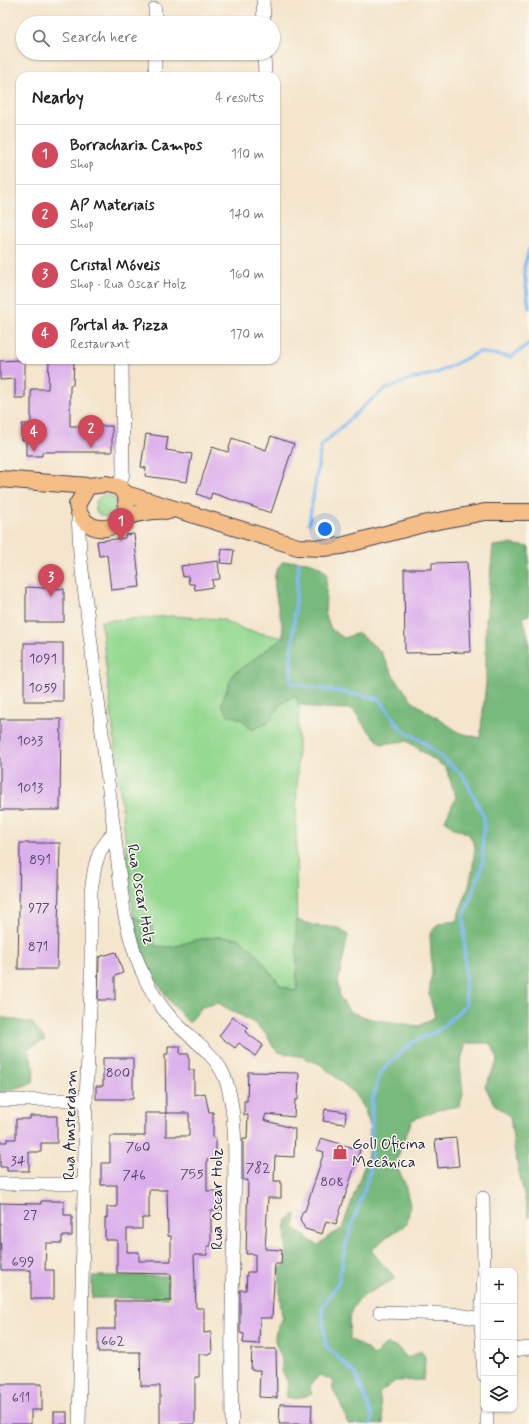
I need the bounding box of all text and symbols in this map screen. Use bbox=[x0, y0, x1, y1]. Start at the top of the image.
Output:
search box bbox=[16, 16, 280, 60]
icon: search bbox=[30, 27, 52, 49]
text: Search here bbox=[62, 28, 138, 48]
text: Nearby bbox=[32, 87, 84, 109]
text: 4 results bbox=[215, 90, 264, 107]
text: Borracharia Campos bbox=[70, 136, 202, 156]
text: 1 bbox=[42, 146, 48, 163]
text: 110 m bbox=[231, 146, 264, 163]
text: Shop bbox=[70, 156, 94, 173]
text: AP Materiais bbox=[70, 196, 154, 216]
text: 2 bbox=[42, 206, 48, 223]
text: 140 m bbox=[229, 206, 264, 223]
text: Shop bbox=[70, 216, 94, 233]
text: Cristal Móveis bbox=[70, 256, 160, 276]
text: 3 bbox=[42, 266, 48, 283]
text: 160 m bbox=[229, 266, 264, 283]
text: Shop · Rua Oscar Holz bbox=[70, 276, 187, 293]
text: Portal da Pizza bbox=[70, 316, 168, 336]
text: 4 bbox=[41, 326, 49, 343]
text: 170 m bbox=[230, 326, 264, 343]
text: Restaurant bbox=[70, 336, 130, 353]
pin: 2 bbox=[78, 415, 104, 448]
pin: 4 bbox=[21, 419, 47, 452]
pin: 1 bbox=[108, 508, 134, 541]
your location bbox=[315, 519, 335, 539]
pin: 3 bbox=[38, 564, 64, 597]
house number: 1091 bbox=[29, 650, 57, 668]
house number: 1059 bbox=[29, 679, 58, 697]
house number: 1033 bbox=[17, 732, 43, 750]
house number: 1013 bbox=[17, 779, 43, 797]
street label: Rua Oscar Holz bbox=[121, 842, 160, 946]
house number: 891 bbox=[29, 851, 51, 869]
house number: 977 bbox=[28, 899, 50, 917]
house number: 871 bbox=[28, 938, 48, 956]
house number: 800 bbox=[106, 1064, 130, 1082]
street label: Rua Amsterdam bbox=[59, 1070, 82, 1180]
place label: Goll Oficina Mecânica bbox=[352, 1134, 426, 1173]
house number: 760 bbox=[126, 1138, 150, 1156]
shop icon: Goll Oficina Mecânica bbox=[331, 1143, 349, 1161]
street label: Rua Oscar Holz bbox=[207, 1148, 228, 1250]
house number: 34 bbox=[11, 1152, 26, 1170]
house number: 782 bbox=[246, 1159, 270, 1177]
house number: 755 bbox=[180, 1165, 204, 1183]
house number: 746 bbox=[122, 1166, 146, 1184]
house number: 808 bbox=[320, 1173, 344, 1191]
house number: 27 bbox=[23, 1206, 37, 1224]
house number: 699 bbox=[12, 1253, 34, 1271]
map controls bbox=[481, 1268, 517, 1412]
button: + bbox=[481, 1268, 517, 1304]
button: − bbox=[481, 1304, 517, 1340]
house number: 662 bbox=[101, 1332, 125, 1350]
button: locate bbox=[481, 1340, 517, 1376]
button: layers bbox=[481, 1376, 517, 1412]
house number: 611 bbox=[12, 1389, 30, 1407]

